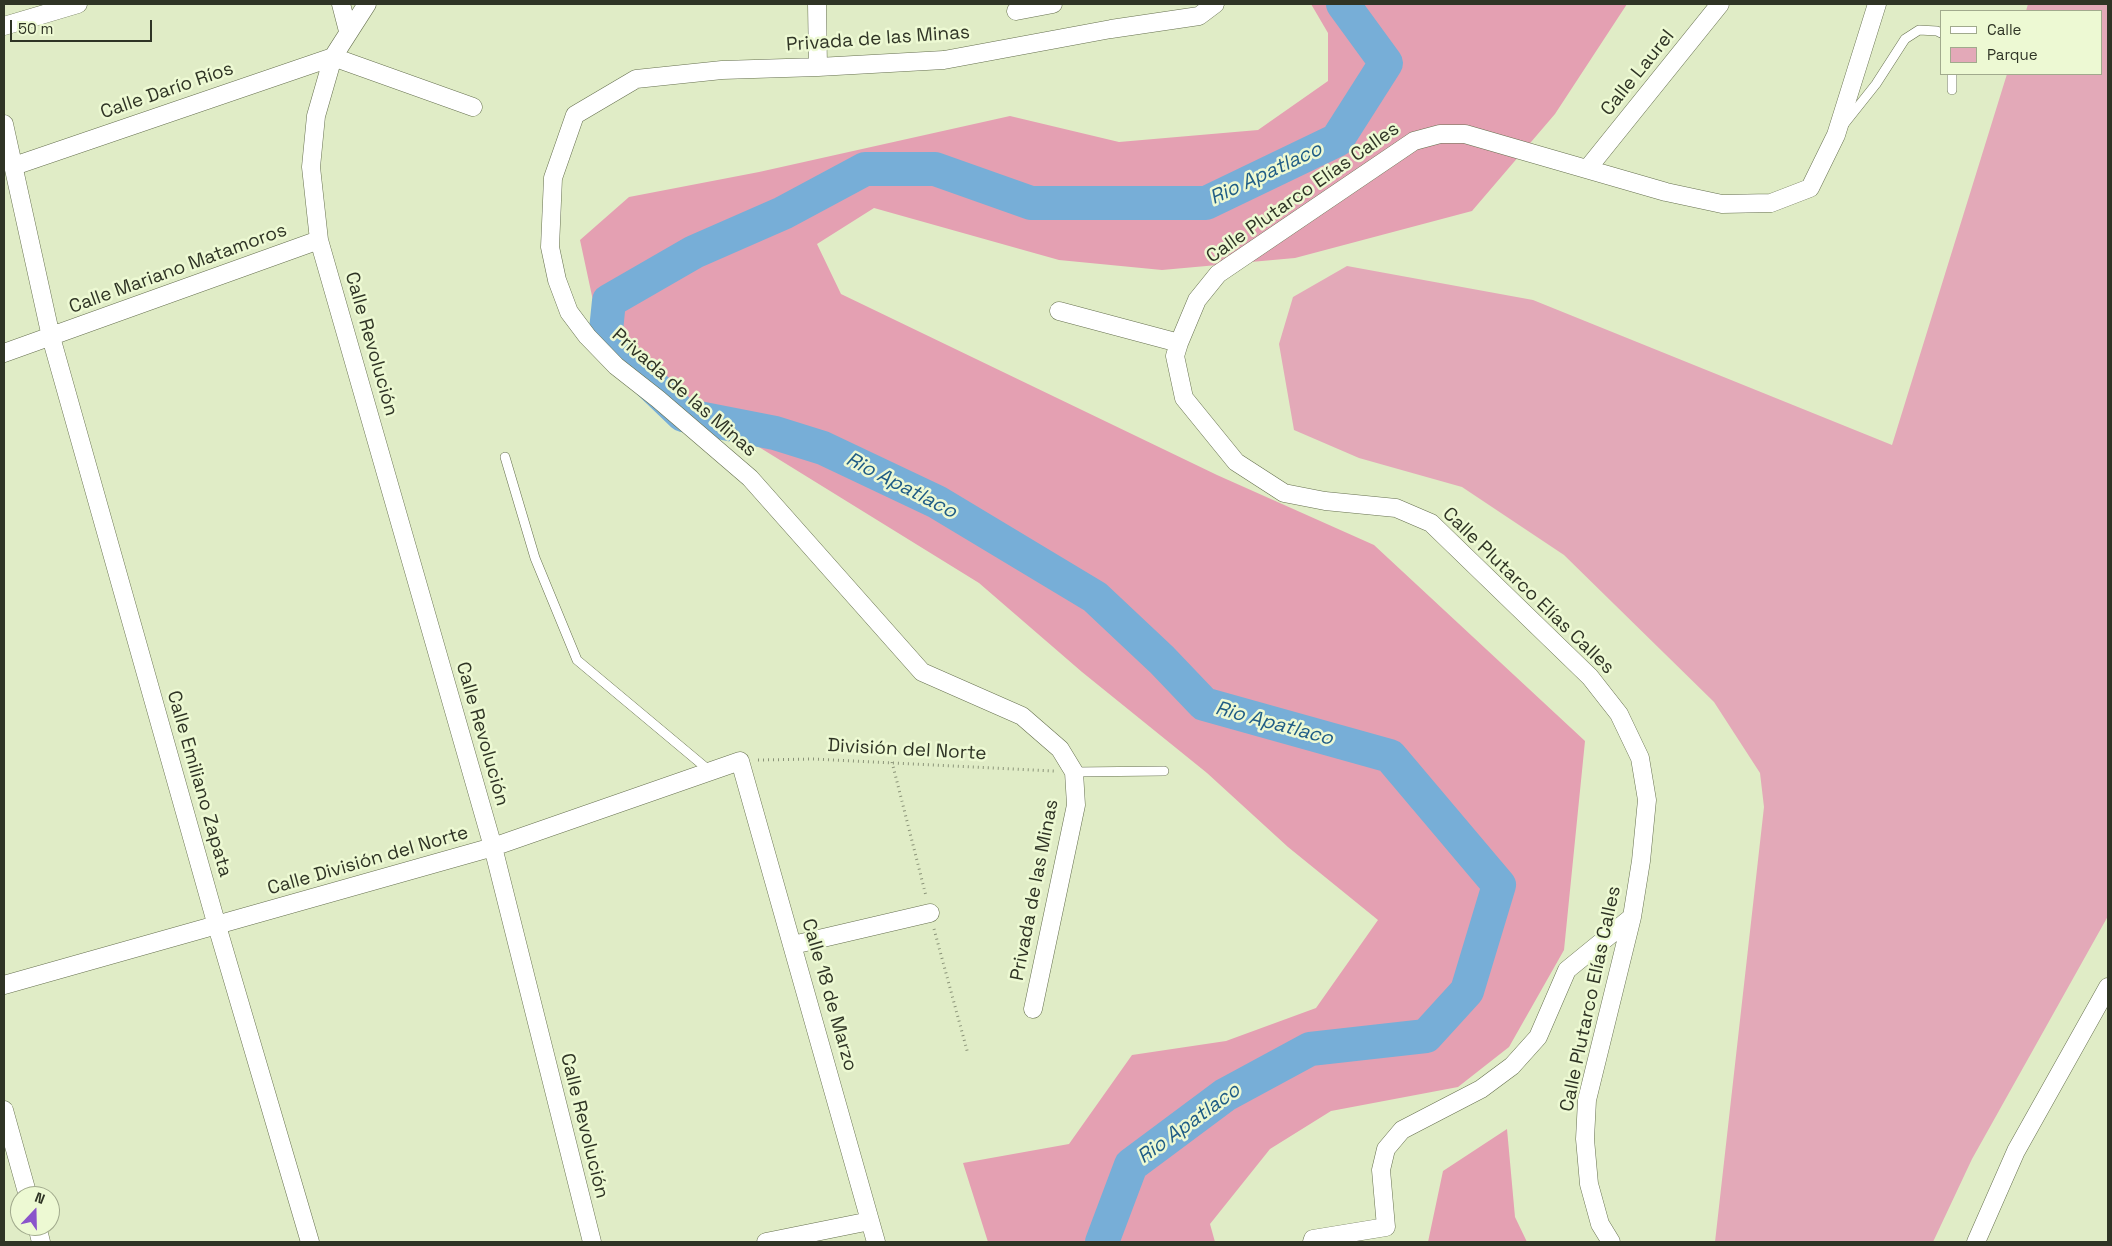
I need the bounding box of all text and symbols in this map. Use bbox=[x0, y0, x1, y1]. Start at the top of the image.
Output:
scale bar bbox=[12, 10, 155, 42]
legend bbox=[1940, 10, 2102, 75]
text: 50 m bbox=[18, 19, 53, 38]
text: Calle bbox=[1987, 20, 2022, 39]
street label: Privada de las Minas bbox=[785, 21, 971, 57]
street label: Calle Laurel bbox=[1596, 25, 1680, 121]
text: Parque bbox=[1987, 45, 2038, 64]
street label: Calle Darío Ríos bbox=[98, 58, 236, 124]
street label: Calle Plutarco Elías Calles bbox=[1202, 118, 1404, 268]
water label: Rio Apatlaco bbox=[1206, 138, 1326, 210]
street label: Calle Mariano Matamoros bbox=[66, 219, 290, 319]
street label: Calle Revolución bbox=[340, 269, 402, 419]
street label: Privada de las Minas bbox=[607, 324, 761, 462]
water label: Rio Apatlaco bbox=[842, 448, 960, 524]
street label: Calle Plutarco Elías Calles bbox=[1437, 503, 1619, 679]
street label: Calle Revolución bbox=[451, 659, 513, 809]
street label: Calle Emiliano Zapata bbox=[161, 688, 237, 880]
water label: Rio Apatlaco bbox=[1212, 697, 1336, 751]
street label: División del Norte bbox=[827, 734, 987, 766]
street label: Privada de las Minas bbox=[1006, 797, 1064, 983]
street label: Calle División del Norte bbox=[265, 821, 471, 901]
street label: Calle Plutarco Elías Calles bbox=[1556, 884, 1626, 1114]
street label: Calle 18 de Marzo bbox=[796, 916, 862, 1074]
street label: Calle Revolución bbox=[555, 1051, 613, 1201]
water label: Rio Apatlaco bbox=[1133, 1079, 1245, 1169]
north arrow bbox=[10, 1186, 60, 1236]
text: N bbox=[32, 1188, 48, 1208]

